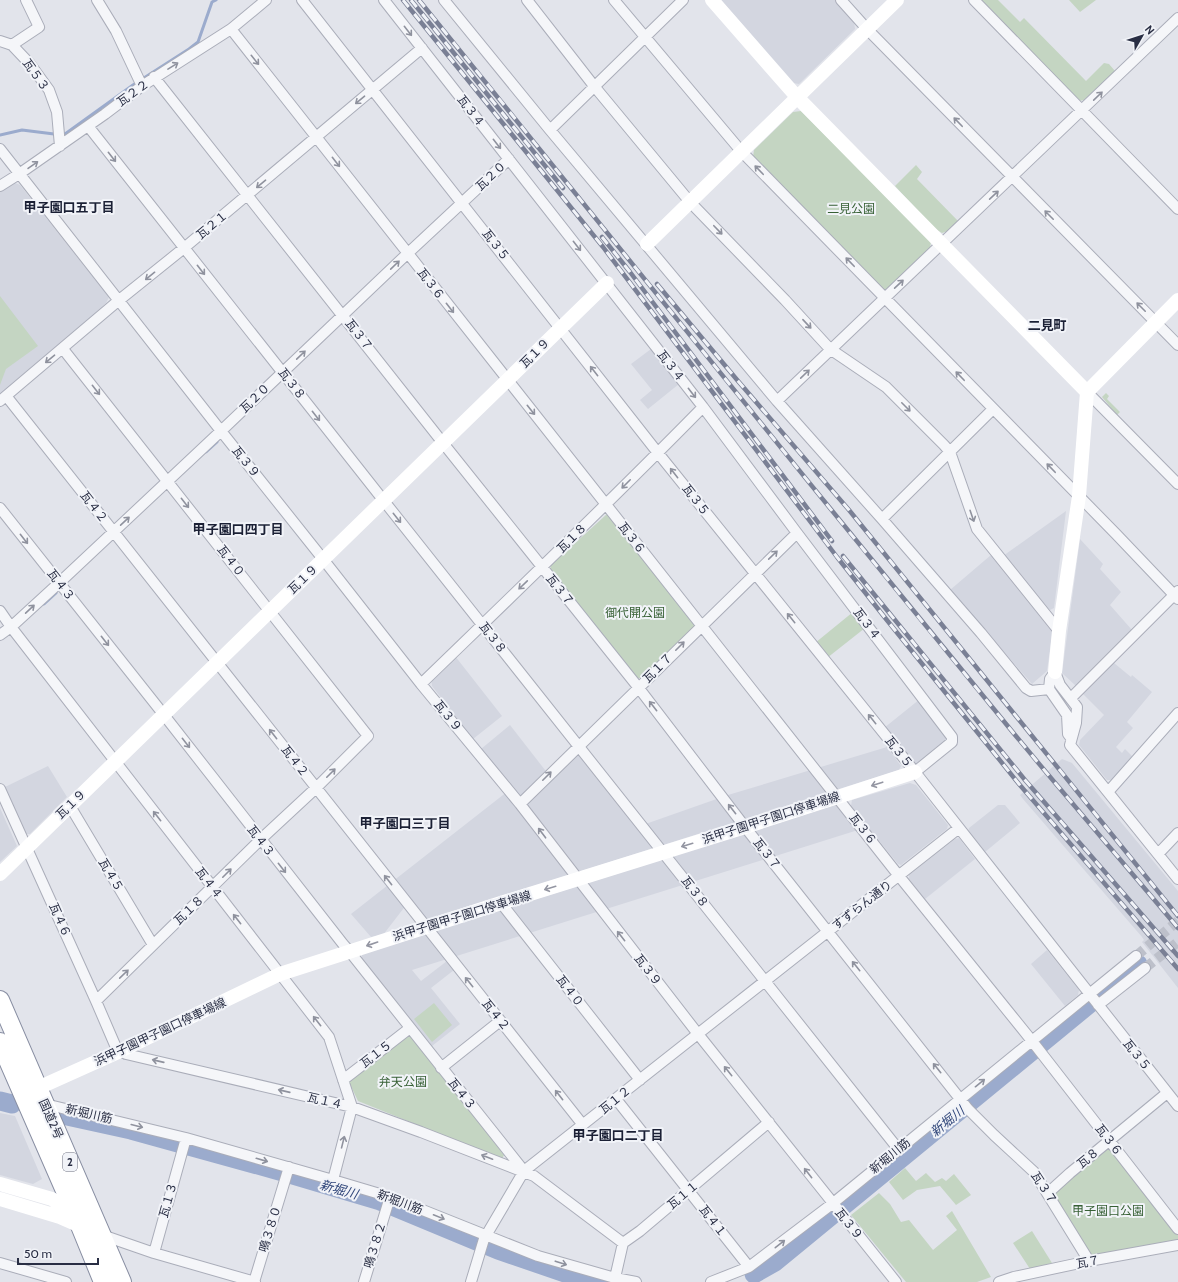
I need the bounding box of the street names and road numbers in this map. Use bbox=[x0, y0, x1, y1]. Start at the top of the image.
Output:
street label: 瓦５３ bbox=[20, 56, 53, 94]
street label: 瓦２２ bbox=[114, 76, 152, 109]
street label: 瓦３４ bbox=[454, 92, 488, 129]
street label: 瓦２０ bbox=[472, 158, 509, 193]
street label: 瓦２１ bbox=[193, 207, 230, 242]
street label: 瓦３５ bbox=[479, 226, 513, 263]
street label: 瓦３６ bbox=[414, 265, 448, 302]
street label: 瓦３７ bbox=[342, 316, 376, 353]
street label: 瓦１９ bbox=[517, 335, 553, 371]
street label: 瓦３４ bbox=[654, 347, 688, 384]
street label: 瓦３８ bbox=[275, 365, 309, 402]
street label: 瓦２０ bbox=[236, 380, 273, 416]
street label: 瓦３９ bbox=[229, 443, 264, 480]
street label: 瓦３５ bbox=[679, 481, 713, 518]
street label: 瓦４２ bbox=[77, 488, 111, 525]
street label: 瓦３６ bbox=[615, 519, 649, 556]
street label: 瓦１８ bbox=[554, 520, 590, 556]
street label: 瓦４０ bbox=[214, 542, 248, 579]
street label: 瓦１９ bbox=[284, 561, 321, 597]
street label: 瓦４３ bbox=[44, 566, 78, 603]
street label: 瓦３７ bbox=[543, 571, 578, 608]
street label: 瓦３４ bbox=[851, 605, 884, 643]
street label: 瓦３８ bbox=[476, 619, 510, 656]
street label: 瓦１７ bbox=[640, 650, 676, 686]
street label: 瓦３９ bbox=[431, 697, 466, 734]
street label: 瓦３５ bbox=[882, 733, 917, 770]
street label: 瓦４２ bbox=[278, 742, 312, 779]
street label: 瓦１９ bbox=[52, 786, 89, 822]
street label: 浜甲子園甲子園口停車場線 bbox=[700, 788, 842, 847]
street label: 瓦３６ bbox=[846, 810, 880, 847]
street label: 瓦４３ bbox=[244, 822, 278, 859]
street label: 瓦３７ bbox=[750, 835, 784, 872]
street label: 瓦４５ bbox=[96, 855, 127, 894]
street label: 瓦４４ bbox=[192, 864, 226, 901]
street label: 瓦３８ bbox=[678, 873, 712, 910]
street label: すずらん通り bbox=[829, 877, 895, 933]
street label: 浜甲子園甲子園口停車場線 bbox=[391, 887, 533, 944]
street label: 瓦１８ bbox=[170, 892, 207, 928]
street label: 瓦４６ bbox=[46, 900, 75, 939]
street label: 瓦３９ bbox=[631, 951, 665, 988]
street label: 瓦４０ bbox=[553, 972, 587, 1009]
street label: 浜甲子園甲子園口停車場線 bbox=[91, 994, 228, 1069]
street label: 瓦４２ bbox=[479, 996, 514, 1033]
street label: 瓦３５ bbox=[1120, 1036, 1155, 1073]
street label: 瓦１５ bbox=[357, 1037, 394, 1071]
street label: 瓦４３ bbox=[445, 1075, 480, 1112]
street label: 瓦１２ bbox=[596, 1082, 633, 1117]
street label: 瓦１４ bbox=[306, 1089, 344, 1112]
street label: 国道2号 bbox=[36, 1096, 67, 1141]
street label: 新堀川筋 bbox=[64, 1101, 114, 1126]
street label: 瓦３６ bbox=[1092, 1121, 1126, 1158]
street label: 新堀川筋 bbox=[866, 1135, 913, 1177]
street label: 瓦８ bbox=[1074, 1144, 1102, 1171]
road number: 2 bbox=[63, 1153, 77, 1171]
street label: 瓦３７ bbox=[1028, 1169, 1061, 1207]
street label: 瓦１１ bbox=[664, 1177, 701, 1212]
street label: 瓦１３ bbox=[155, 1180, 180, 1219]
street label: 新堀川筋 bbox=[375, 1186, 425, 1217]
street label: 瓦４１ bbox=[696, 1202, 730, 1239]
street label: 鳴３８０ bbox=[255, 1204, 284, 1254]
street label: 瓦３９ bbox=[832, 1205, 867, 1242]
street label: 鳴３８２ bbox=[360, 1220, 389, 1270]
street label: 瓦７ bbox=[1075, 1252, 1101, 1271]

